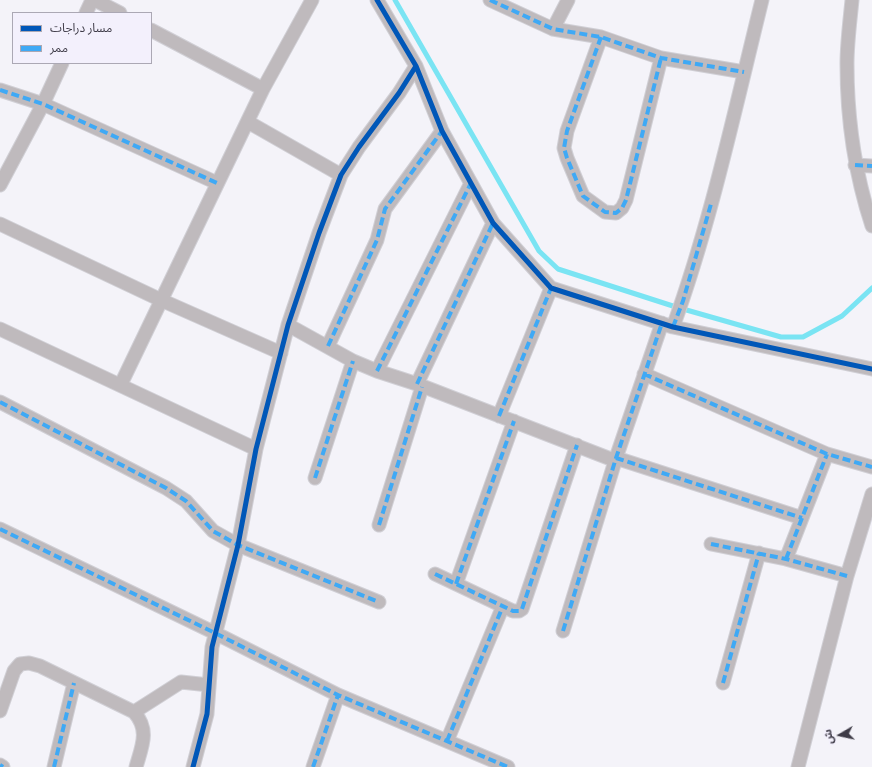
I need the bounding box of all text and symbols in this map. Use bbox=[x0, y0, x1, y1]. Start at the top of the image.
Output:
legend bbox=[12, 12, 152, 64]
text: مسار دراجات bbox=[50, 20, 112, 35]
text: ممر bbox=[50, 40, 68, 55]
north arrow bbox=[820, 715, 860, 755]
text: ش bbox=[820, 728, 836, 745]

